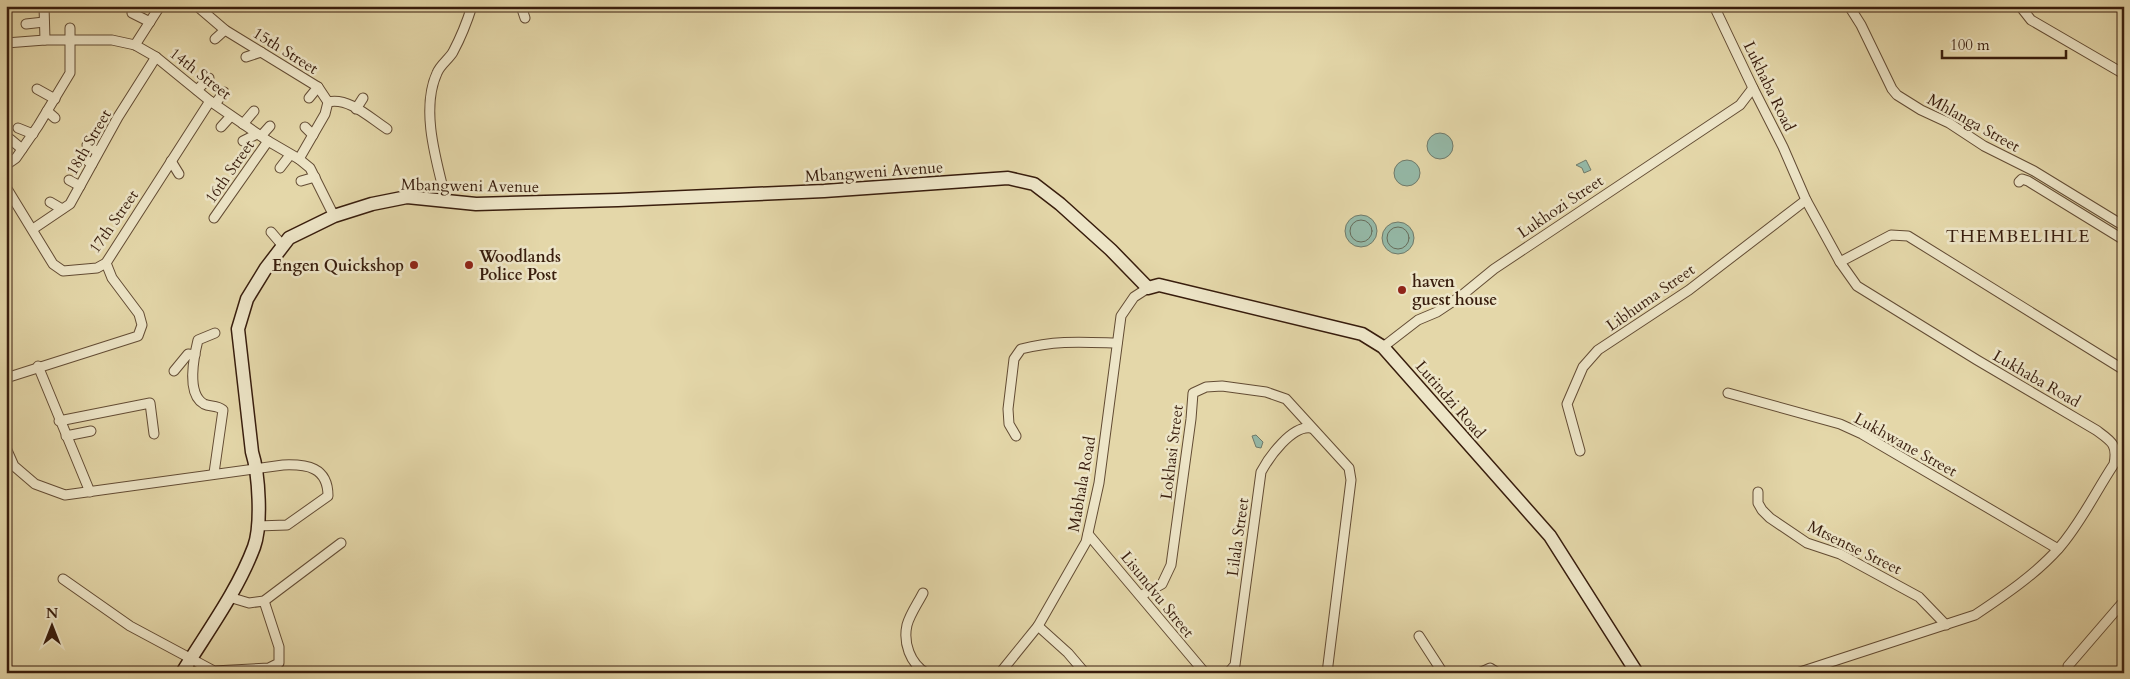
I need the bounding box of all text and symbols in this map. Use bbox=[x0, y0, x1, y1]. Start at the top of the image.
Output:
street label: 15th Street bbox=[249, 22, 322, 80]
scale bar bbox=[1942, 28, 2066, 60]
text: 100 m bbox=[1950, 35, 1990, 55]
street label: Lukhaba Road bbox=[1738, 38, 1801, 136]
street label: 14th Street bbox=[165, 43, 236, 105]
street label: Mhlanga Street bbox=[1923, 88, 2024, 157]
street label: 18th Street bbox=[61, 105, 117, 180]
street label: 16th Street bbox=[200, 135, 260, 208]
street label: Mbangweni Avenue bbox=[804, 156, 944, 188]
street label: Lukhozi Street bbox=[1513, 170, 1608, 244]
street label: Mbangweni Avenue bbox=[401, 174, 539, 198]
street label: 17th Street bbox=[84, 185, 144, 258]
district label: THEMBELIHLE bbox=[1946, 224, 2090, 249]
place label: Woodlands Police Post bbox=[478, 246, 561, 286]
place label: Engen Quickshop bbox=[272, 255, 404, 277]
marker: Engen Quickshop bbox=[408, 259, 420, 271]
marker: Woodlands Police Post bbox=[463, 259, 475, 271]
street label: Libhuma Street bbox=[1602, 259, 1699, 337]
place label: haven guest house bbox=[1412, 271, 1497, 311]
marker: haven guest house bbox=[1396, 284, 1408, 296]
street label: Lukhaba Road bbox=[1989, 345, 2085, 413]
street label: Lutindzi Road bbox=[1410, 356, 1491, 444]
street label: Lokhasi Street bbox=[1155, 404, 1189, 501]
street label: Lukhwane Street bbox=[1850, 407, 1961, 482]
street label: Mabhala Road bbox=[1063, 434, 1101, 534]
street label: Lilala Street bbox=[1222, 497, 1254, 578]
street label: Mtsentse Street bbox=[1804, 516, 1905, 580]
street label: Lisundvu Street bbox=[1115, 547, 1199, 643]
north arrow bbox=[28, 602, 78, 652]
text: N bbox=[46, 604, 58, 623]

